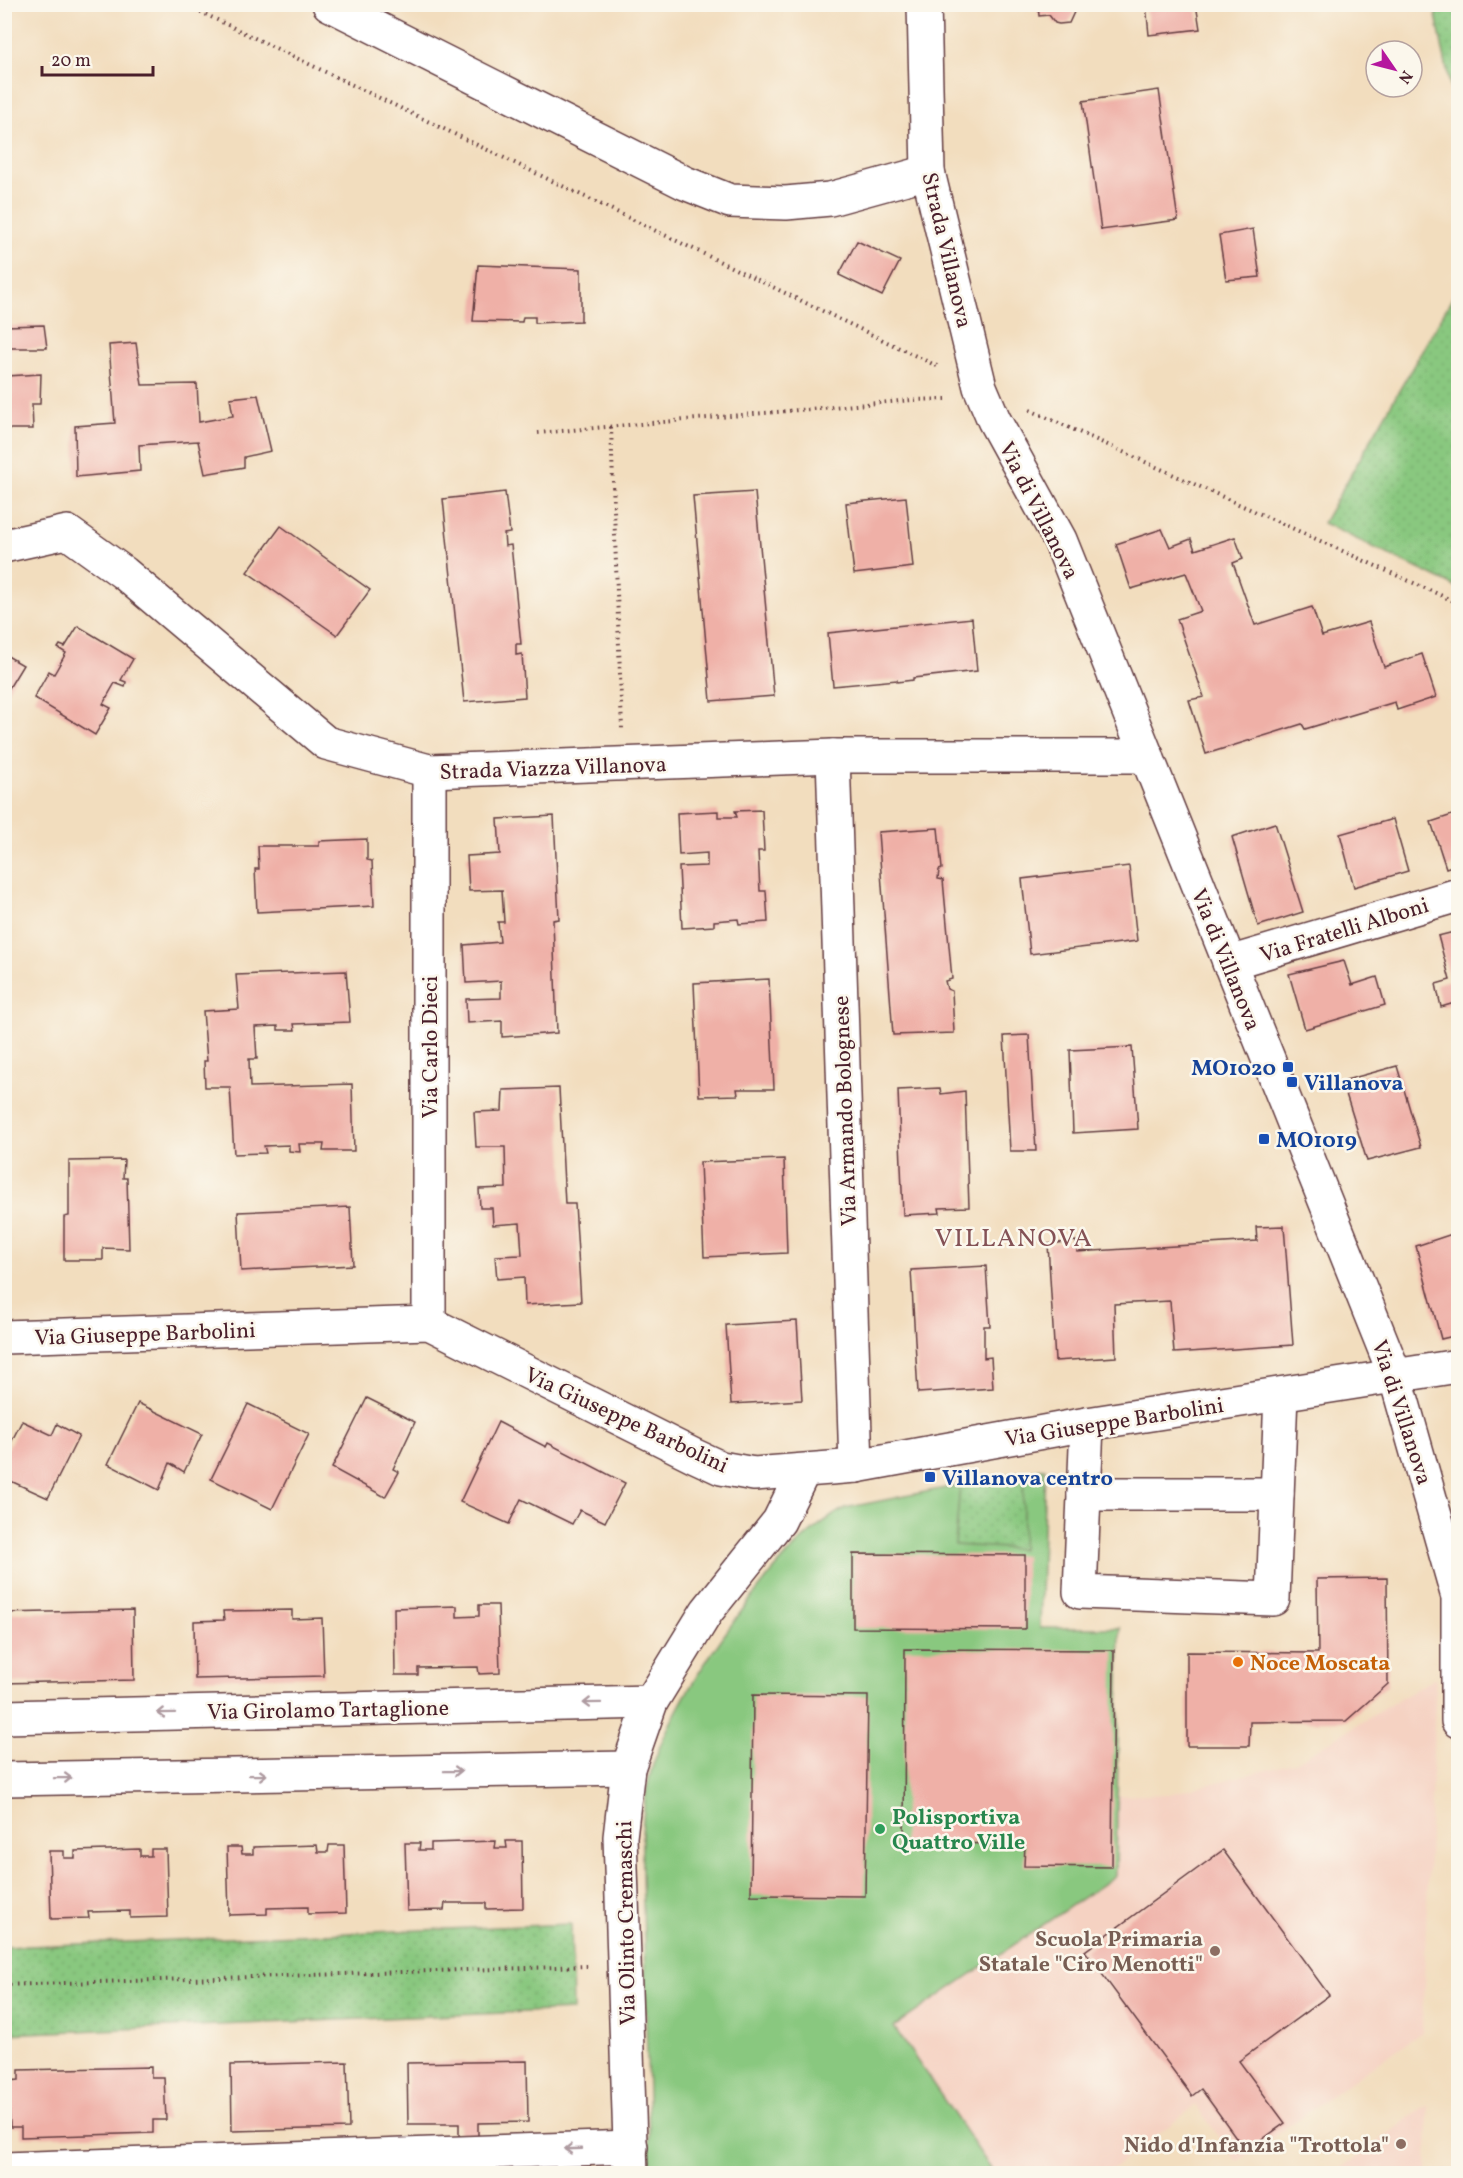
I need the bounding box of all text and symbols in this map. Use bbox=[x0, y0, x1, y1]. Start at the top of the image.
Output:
scale bar bbox=[42, 39, 153, 77]
north arrow bbox=[1364, 39, 1424, 99]
text: 20 m bbox=[51, 49, 91, 74]
text: N bbox=[1392, 65, 1417, 88]
street label: Strada Villanova bbox=[913, 170, 979, 332]
street label: Via di Villanova bbox=[990, 437, 1086, 585]
street label: Strada Viazza Villanova bbox=[439, 750, 667, 789]
street label: Via di Villanova bbox=[1182, 884, 1267, 1036]
street label: Via Fratelli Alboni bbox=[1256, 891, 1433, 972]
street label: Via Carlo Dieci bbox=[416, 976, 447, 1118]
street label: Via Armando Bolognese bbox=[827, 995, 866, 1227]
place label: MO1020 bbox=[1191, 1054, 1276, 1085]
marker: MO1020 bbox=[1281, 1060, 1295, 1074]
place label: Villanova bbox=[1304, 1069, 1404, 1100]
marker: Villanova bbox=[1285, 1075, 1299, 1089]
place label: MO1019 bbox=[1276, 1126, 1357, 1157]
marker: MO1019 bbox=[1257, 1132, 1271, 1146]
district label: VILLANOVA bbox=[935, 1221, 1093, 1257]
street label: Via Giuseppe Barbolini bbox=[34, 1316, 256, 1355]
street label: Via di Villanova bbox=[1363, 1336, 1439, 1489]
street label: Via Giuseppe Barbolini bbox=[519, 1360, 733, 1482]
street label: Via Giuseppe Barbolini bbox=[1003, 1391, 1226, 1456]
place label: Villanova centro bbox=[942, 1464, 1113, 1495]
marker: Villanova centro bbox=[923, 1470, 937, 1484]
place label: Noce Moscata bbox=[1250, 1649, 1390, 1680]
marker: Noce Moscata bbox=[1231, 1655, 1245, 1669]
street label: Via Girolamo Tartaglione bbox=[207, 1694, 449, 1729]
one-way arrow bbox=[583, 1697, 603, 1709]
one-way arrow bbox=[157, 1707, 177, 1719]
one-way arrow bbox=[442, 1765, 462, 1777]
one-way arrow bbox=[247, 1769, 267, 1780]
one-way arrow bbox=[52, 1772, 72, 1784]
place label: Polisportiva Quattro Ville bbox=[892, 1803, 1025, 1859]
street label: Via Olinto Cremaschi bbox=[610, 1820, 645, 2026]
marker: Polisportiva Quattro Ville bbox=[873, 1822, 887, 1836]
place label: Scuola Primaria Statale "Ciro Menotti" bbox=[979, 1925, 1203, 1981]
marker: Scuola Primaria Statale "Ciro Menotti" bbox=[1208, 1944, 1222, 1958]
place label: Nido d'Infanzia "Trottola" bbox=[1124, 2131, 1389, 2162]
marker: Nido d'Infanzia "Trottola" bbox=[1394, 2137, 1408, 2151]
one-way arrow bbox=[563, 2144, 583, 2155]

